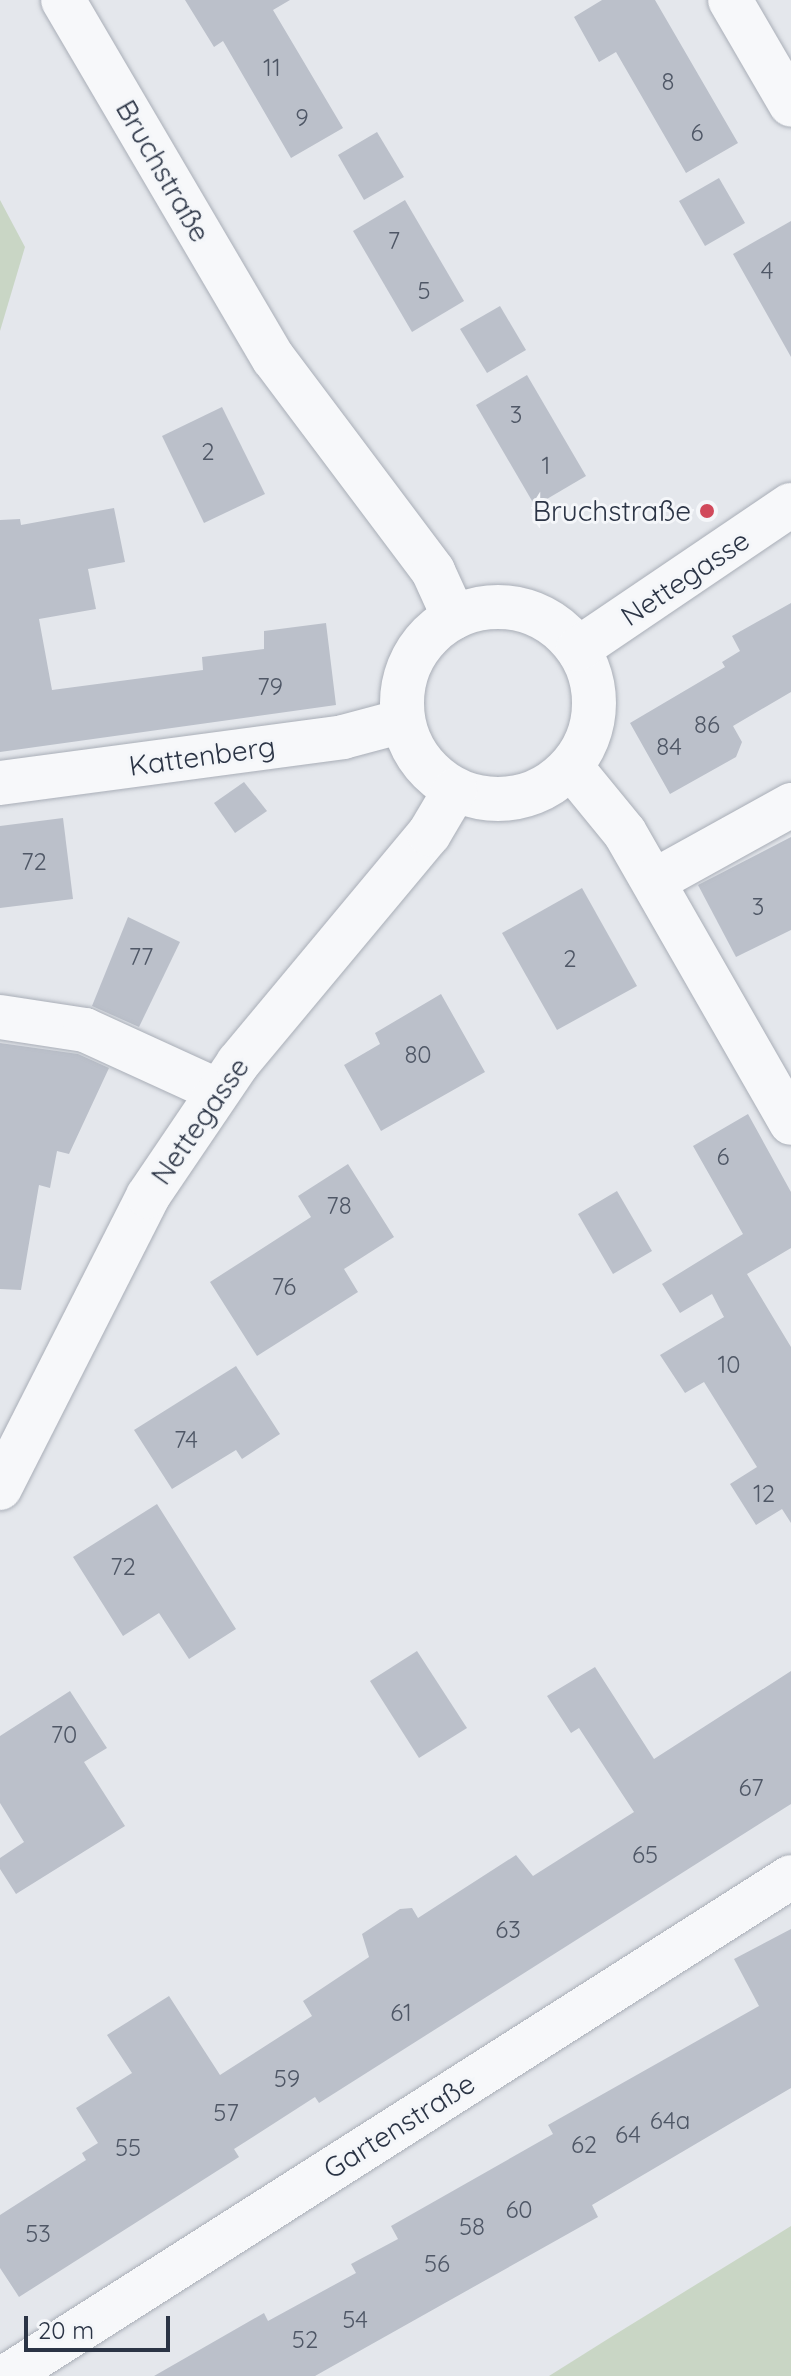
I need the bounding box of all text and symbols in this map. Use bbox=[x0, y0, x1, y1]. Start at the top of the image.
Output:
house number: 11 bbox=[263, 54, 281, 82]
house number: 8 bbox=[662, 68, 674, 96]
street label: Bruchstraße bbox=[109, 94, 217, 248]
house number: 9 bbox=[295, 104, 309, 132]
house number: 6 bbox=[691, 119, 703, 147]
house number: 7 bbox=[388, 227, 400, 255]
house number: 4 bbox=[761, 257, 773, 285]
house number: 5 bbox=[417, 277, 431, 305]
house number: 3 bbox=[510, 401, 522, 429]
house number: 2 bbox=[201, 438, 215, 466]
house number: 1 bbox=[542, 452, 550, 480]
place label: Bruchstraße bbox=[533, 494, 691, 528]
marker: Bruchstraße bbox=[698, 502, 716, 520]
street label: Nettegasse bbox=[615, 523, 755, 633]
house number: 79 bbox=[257, 673, 283, 701]
house number: 86 bbox=[694, 711, 720, 739]
street label: Kattenberg bbox=[127, 729, 277, 783]
house number: 84 bbox=[656, 733, 682, 761]
house number: 72 bbox=[21, 848, 47, 876]
house number: 3 bbox=[752, 893, 764, 921]
house number: 77 bbox=[129, 943, 153, 971]
house number: 2 bbox=[563, 945, 577, 973]
house number: 80 bbox=[404, 1041, 432, 1069]
street label: Nettegasse bbox=[144, 1051, 256, 1191]
house number: 6 bbox=[717, 1143, 729, 1171]
house number: 78 bbox=[326, 1192, 352, 1220]
house number: 76 bbox=[272, 1273, 296, 1301]
house number: 10 bbox=[717, 1351, 741, 1379]
house number: 74 bbox=[174, 1426, 198, 1454]
house number: 12 bbox=[753, 1480, 775, 1508]
house number: 72 bbox=[110, 1553, 136, 1581]
house number: 70 bbox=[51, 1721, 77, 1749]
house number: 67 bbox=[738, 1774, 764, 1802]
house number: 65 bbox=[632, 1841, 658, 1869]
house number: 63 bbox=[495, 1916, 521, 1944]
house number: 61 bbox=[390, 1999, 412, 2027]
house number: 59 bbox=[274, 2065, 300, 2093]
street label: Gartenstraße bbox=[317, 2066, 481, 2186]
house number: 57 bbox=[213, 2099, 239, 2127]
house number: 64a bbox=[650, 2107, 690, 2135]
house number: 64 bbox=[615, 2121, 641, 2149]
house number: 62 bbox=[571, 2131, 597, 2159]
house number: 55 bbox=[115, 2134, 141, 2162]
house number: 60 bbox=[505, 2196, 533, 2224]
house number: 58 bbox=[459, 2213, 485, 2241]
house number: 53 bbox=[25, 2220, 51, 2248]
house number: 56 bbox=[424, 2250, 450, 2278]
scale bar bbox=[28, 2300, 174, 2350]
house number: 54 bbox=[342, 2306, 368, 2334]
text: 20 m bbox=[38, 2315, 94, 2345]
house number: 52 bbox=[292, 2326, 318, 2354]

